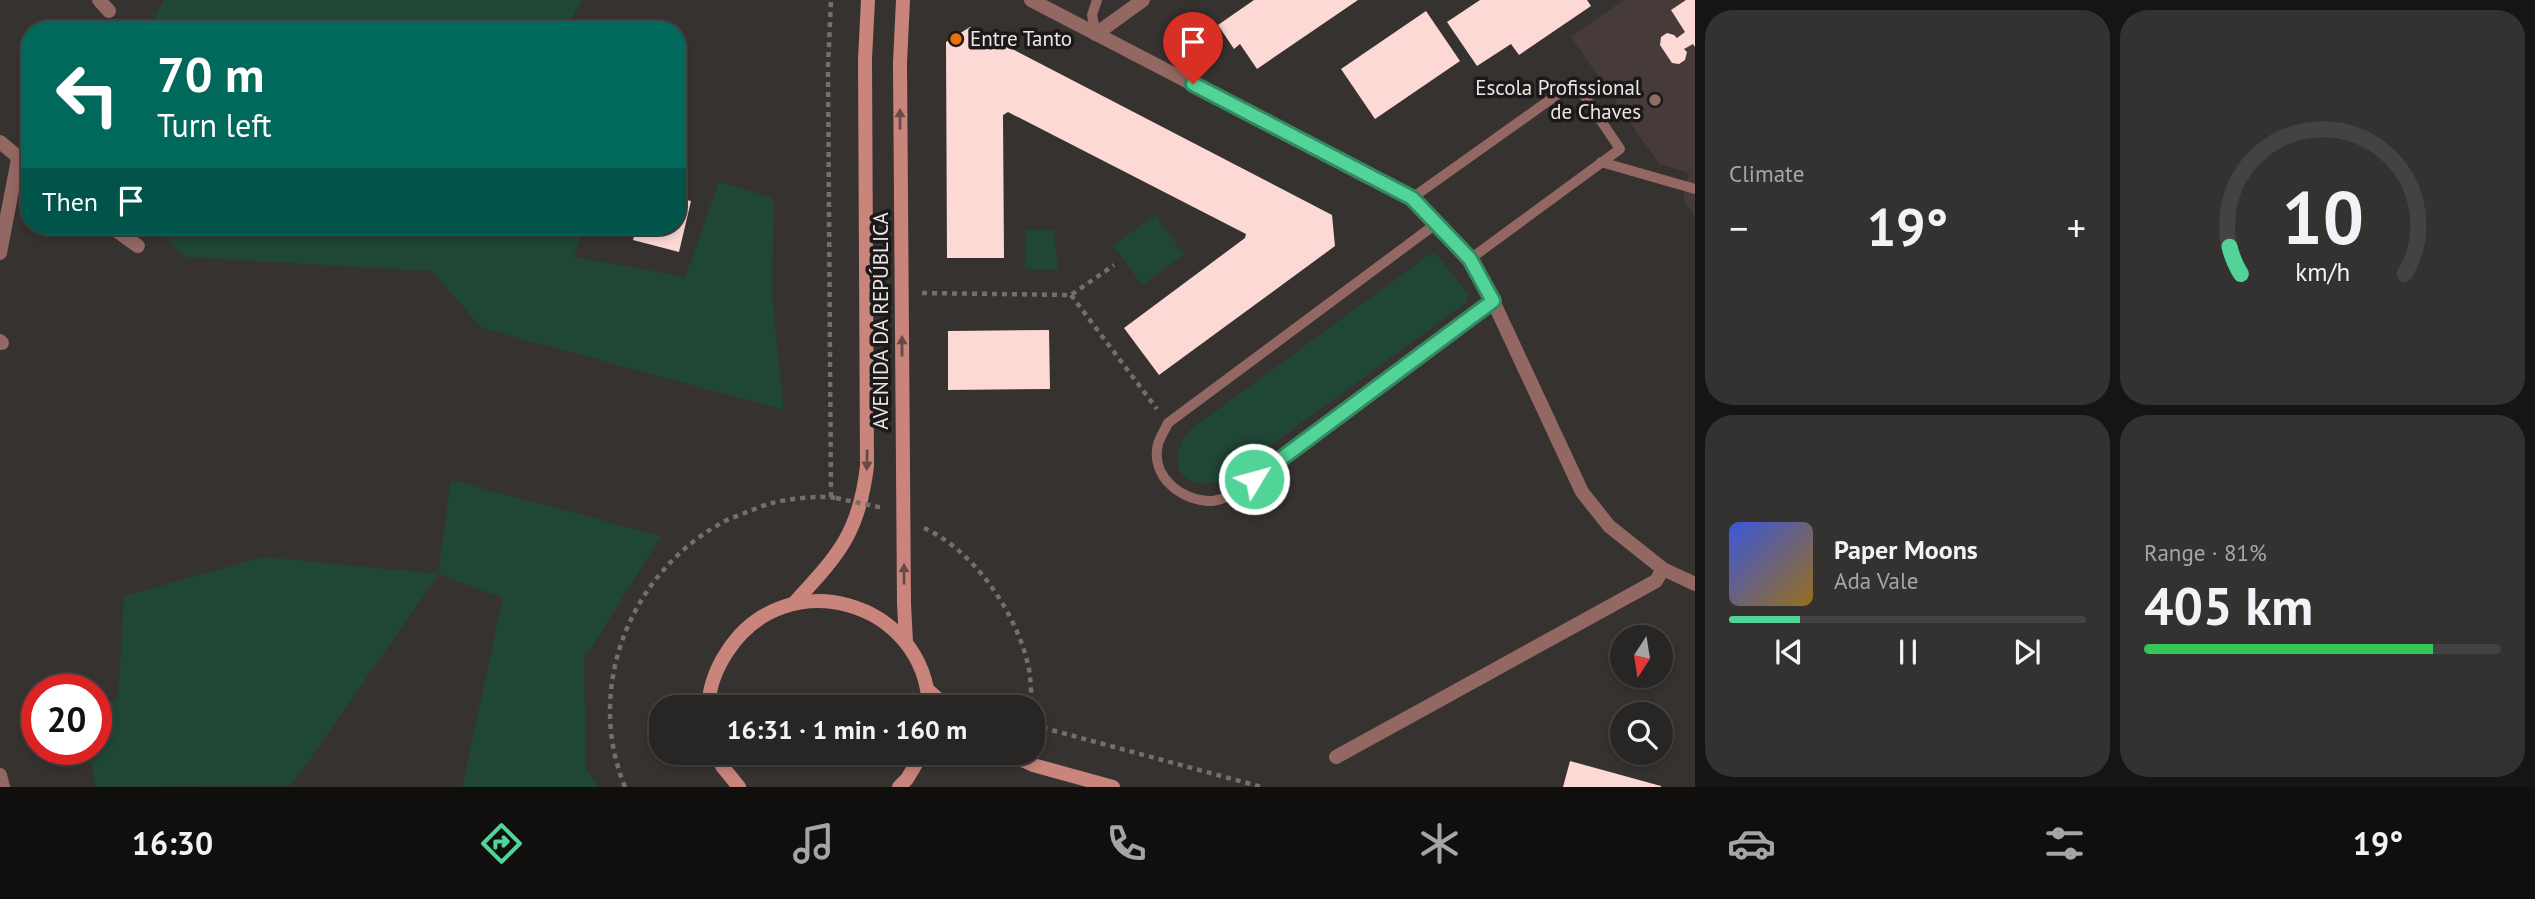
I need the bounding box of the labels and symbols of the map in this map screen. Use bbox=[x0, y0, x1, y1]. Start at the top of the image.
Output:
pin bbox=[1163, 12.0, 1223, 84]
place label: Entre Tanto bbox=[970, 25, 1072, 52]
marker: Entre Tanto bbox=[948, 31, 964, 47]
place label: Escola Profissional de Chaves bbox=[1475, 74, 1641, 125]
marker: Escola Profissional de Chaves bbox=[1647, 92, 1663, 108]
one-way arrow bbox=[895, 108, 906, 130]
street label: AVENIDA DA REPÚBLICA bbox=[867, 212, 894, 430]
one-way arrow bbox=[896, 335, 908, 357]
position arrow bbox=[1217, 442, 1291, 516]
one-way arrow bbox=[861, 449, 873, 471]
one-way arrow bbox=[898, 563, 910, 585]
north arrow bbox=[1610, 625, 1673, 688]
speed limit sign: 20 bbox=[21, 674, 112, 765]

